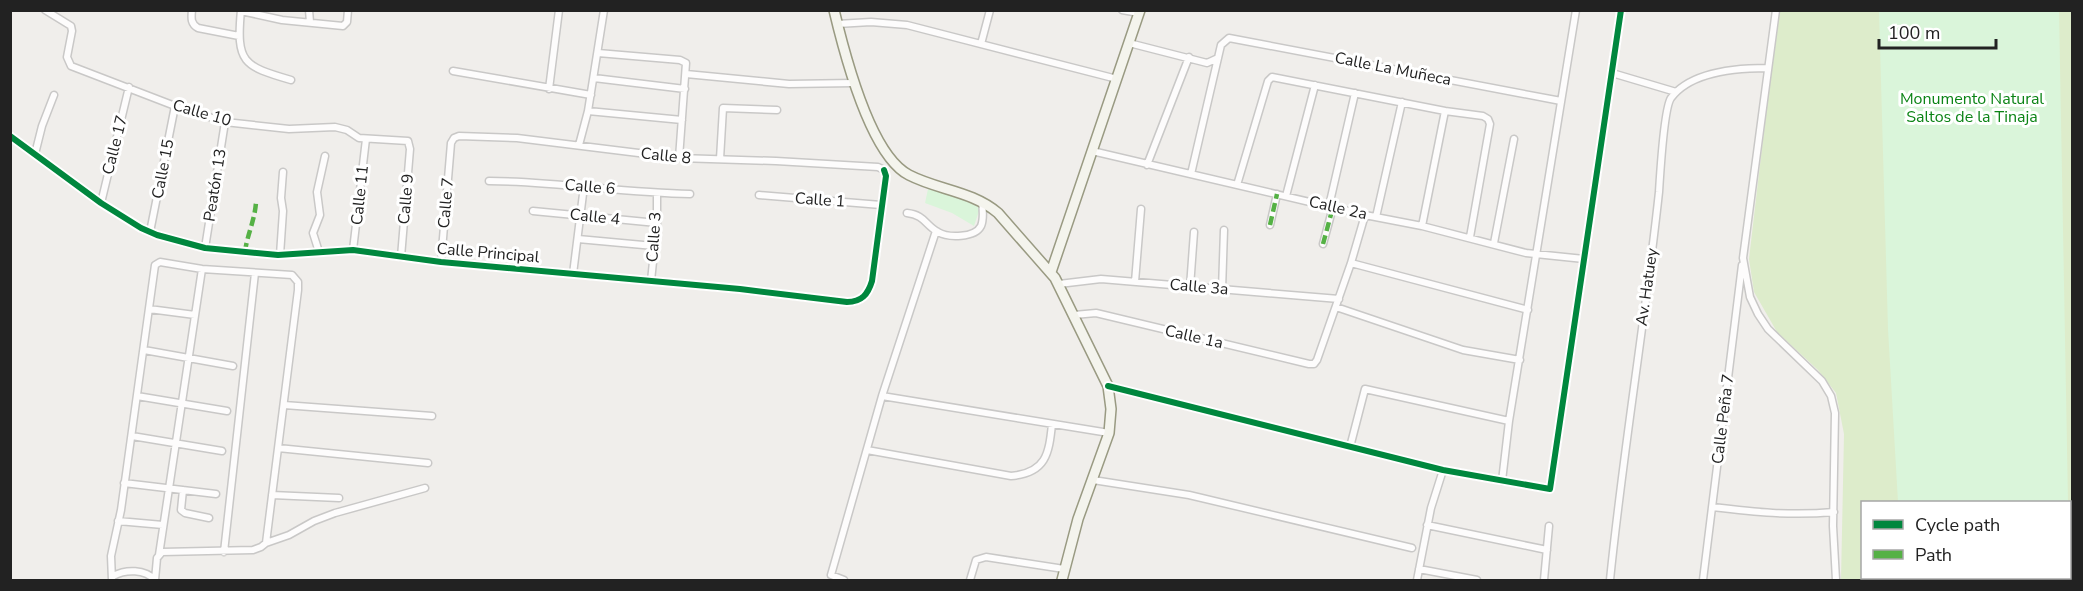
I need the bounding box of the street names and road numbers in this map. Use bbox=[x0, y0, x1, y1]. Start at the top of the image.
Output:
street label: Calle La Muñeca bbox=[1333, 47, 1453, 91]
street label: Calle 10 bbox=[170, 94, 234, 132]
street label: Calle 17 bbox=[97, 113, 133, 177]
street label: Calle 15 bbox=[146, 137, 180, 201]
street label: Calle 8 bbox=[640, 142, 692, 170]
street label: Peatón 13 bbox=[198, 147, 232, 223]
street label: Calle 11 bbox=[346, 164, 374, 226]
street label: Calle 9 bbox=[393, 173, 419, 225]
street label: Calle 6 bbox=[564, 174, 616, 200]
street label: Calle 7 bbox=[433, 177, 459, 229]
street label: Calle 1 bbox=[794, 187, 846, 213]
street label: Calle 2a bbox=[1307, 191, 1369, 225]
street label: Calle 4 bbox=[569, 203, 622, 231]
street label: Calle 3 bbox=[641, 211, 667, 263]
street label: Calle Principal bbox=[436, 238, 541, 268]
street label: Av. Hatuey bbox=[1631, 246, 1663, 327]
street label: Calle 3a bbox=[1169, 273, 1229, 301]
street label: Calle 1a bbox=[1163, 320, 1225, 354]
street label: Calle Peña 7 bbox=[1707, 373, 1739, 465]

